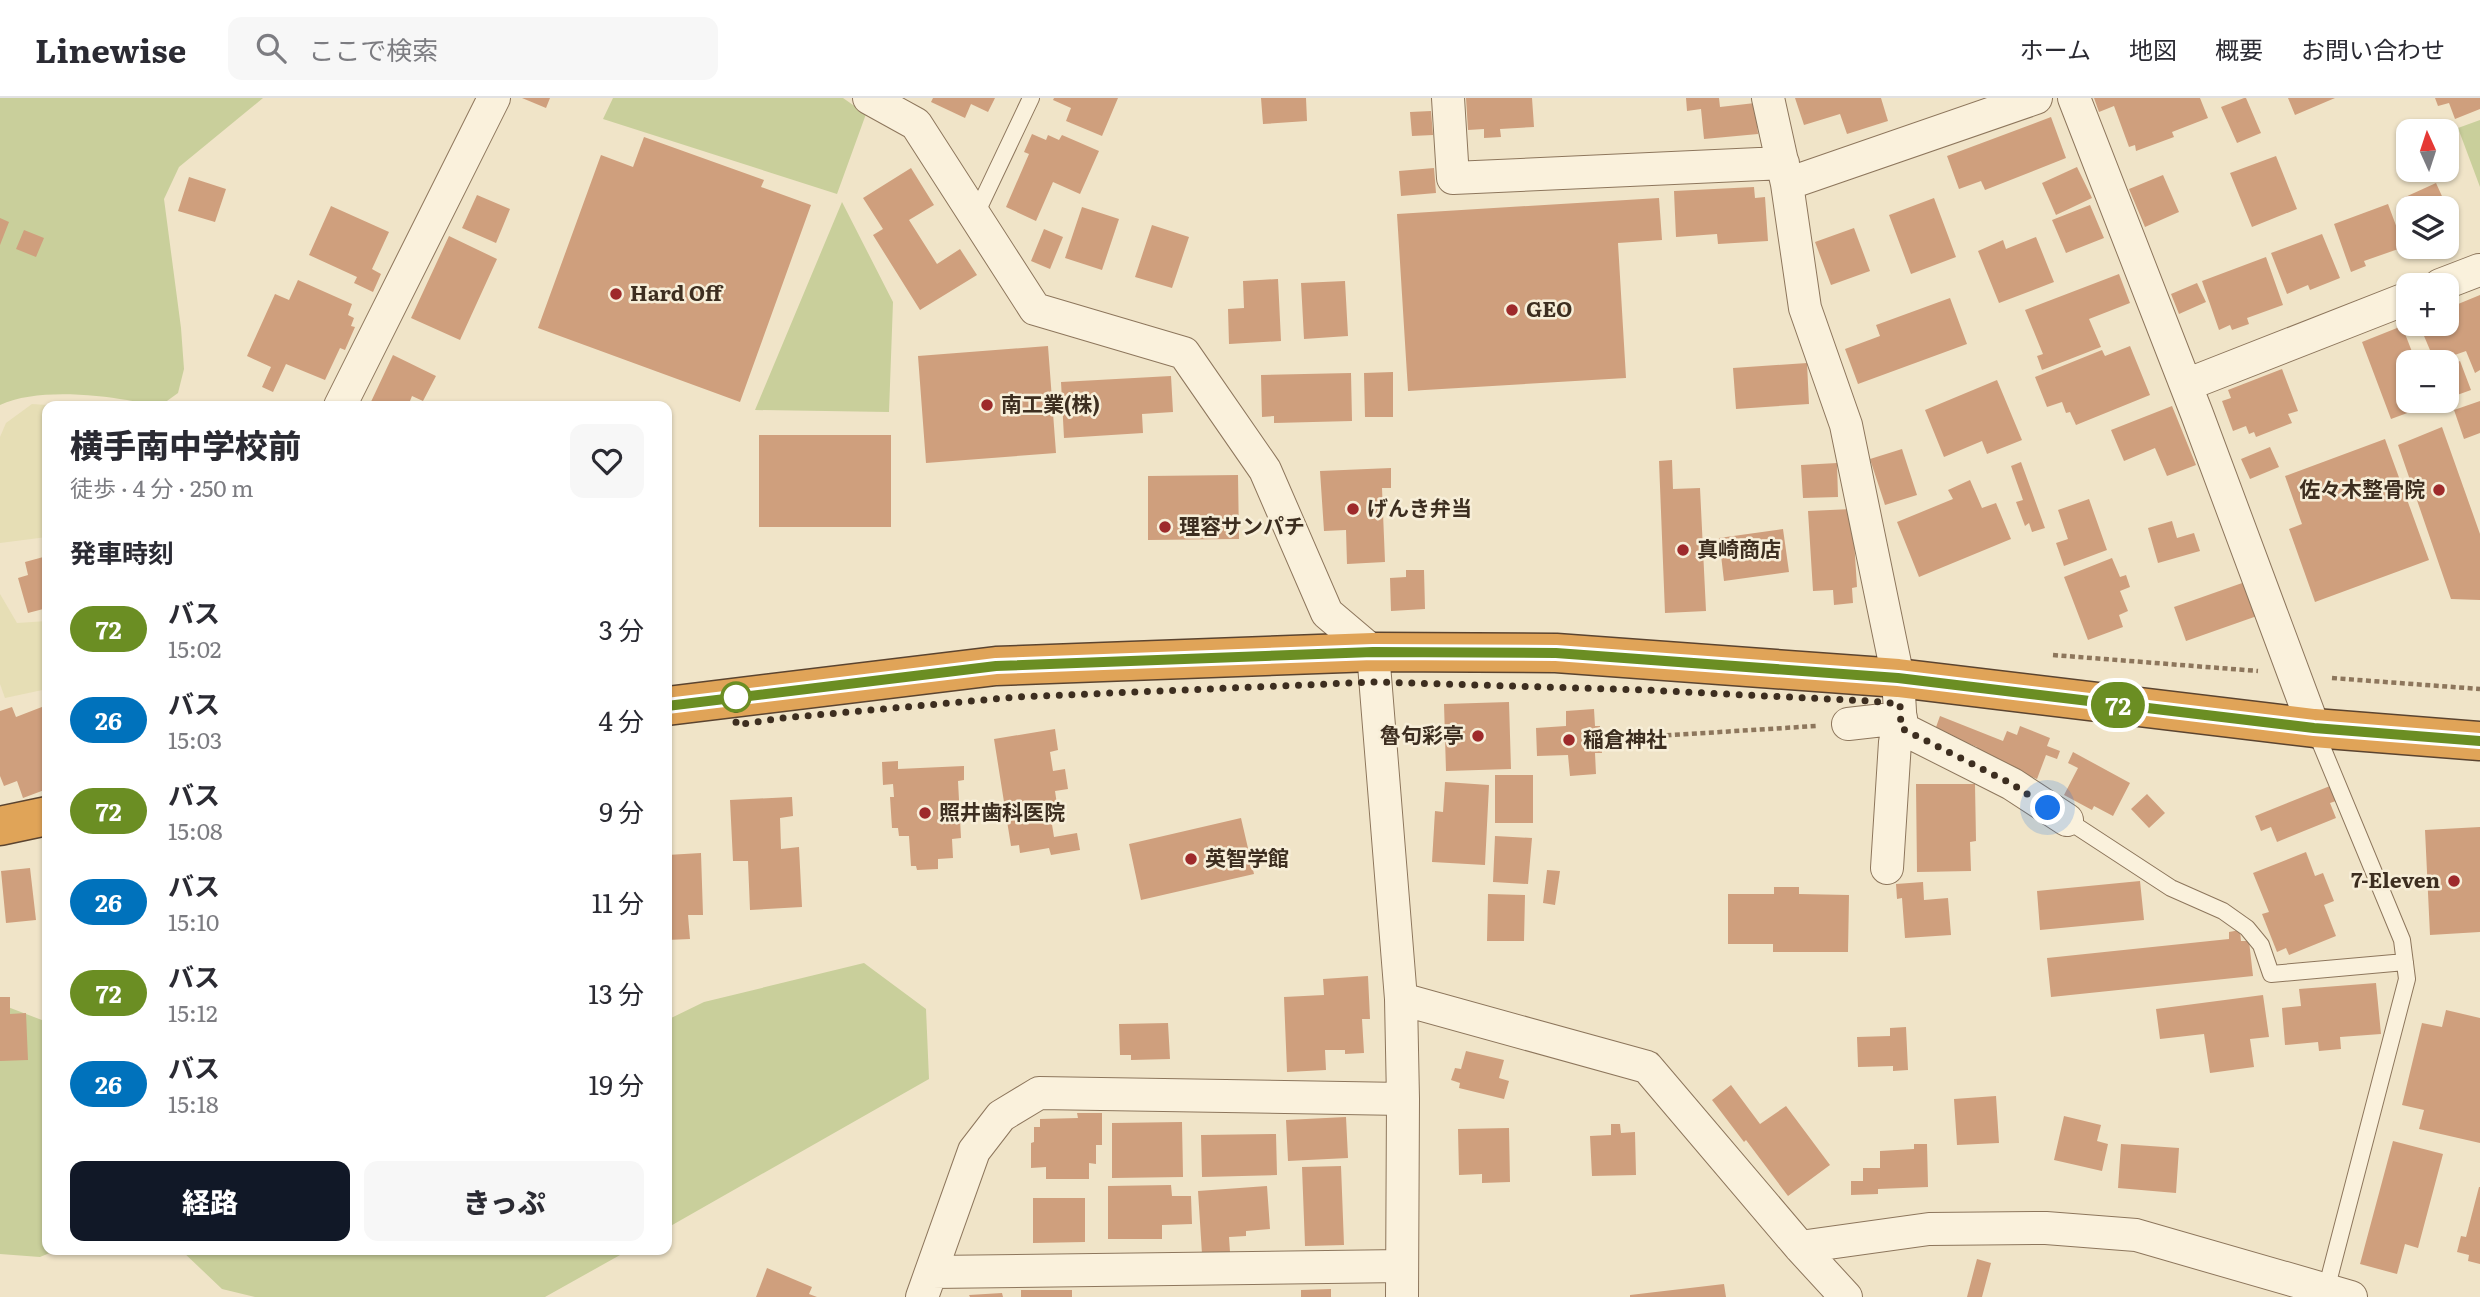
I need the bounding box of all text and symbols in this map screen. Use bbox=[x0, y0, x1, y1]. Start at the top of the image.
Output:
search box bbox=[228, 17, 718, 80]
text: Linewise bbox=[35, 24, 186, 73]
icon: search bbox=[252, 29, 290, 67]
text: ここで検索 bbox=[308, 29, 438, 68]
text: ホーム bbox=[2020, 31, 2091, 66]
text: 地図 bbox=[2129, 31, 2177, 66]
text: 概要 bbox=[2215, 31, 2263, 66]
text: お問い合わせ bbox=[2301, 31, 2445, 66]
north arrow bbox=[2396, 119, 2459, 182]
map controls bbox=[2396, 119, 2459, 413]
button: layers bbox=[2396, 196, 2459, 259]
button: + bbox=[2396, 273, 2459, 336]
place label: Hard Off bbox=[630, 276, 724, 307]
marker: Hard Off bbox=[608, 286, 624, 302]
place label: GEO bbox=[1526, 292, 1572, 323]
marker: GEO bbox=[1504, 302, 1520, 318]
button: − bbox=[2396, 350, 2459, 413]
place label: 南工業(株) bbox=[1001, 387, 1100, 418]
marker: 南工業(株) bbox=[979, 397, 995, 413]
text: 横手南中学校前 bbox=[70, 419, 301, 468]
button: heart bbox=[570, 424, 644, 498]
text: 徒歩 · 4 分 · 250 m bbox=[70, 470, 254, 504]
place label: 佐々木整骨院 bbox=[2299, 472, 2425, 503]
marker: 佐々木整骨院 bbox=[2431, 482, 2447, 498]
place label: げんき弁当 bbox=[1367, 491, 1472, 522]
marker: げんき弁当 bbox=[1345, 501, 1361, 517]
place label: 理容サンパチ bbox=[1179, 509, 1305, 540]
marker: 理容サンパチ bbox=[1157, 519, 1173, 535]
text: 発車時刻 bbox=[70, 532, 174, 571]
place label: 真崎商店 bbox=[1697, 532, 1781, 563]
marker: 真崎商店 bbox=[1675, 542, 1691, 558]
text: バス bbox=[168, 592, 220, 631]
text: 3 分 bbox=[599, 609, 644, 648]
text: 72 bbox=[95, 611, 122, 646]
text: 15:02 bbox=[168, 631, 221, 665]
unlabelled marker bbox=[721, 682, 751, 712]
line badge: 72 bbox=[2086, 682, 2150, 728]
text: バス bbox=[168, 683, 220, 722]
text: 72 bbox=[2105, 687, 2131, 722]
text: 4 分 bbox=[598, 700, 644, 739]
text: 26 bbox=[95, 702, 122, 737]
place label: 魯句彩亭 bbox=[1380, 718, 1464, 749]
text: 15:03 bbox=[168, 722, 222, 756]
place label: 稲倉神社 bbox=[1583, 722, 1667, 753]
marker: 魯句彩亭 bbox=[1470, 728, 1486, 744]
marker: 稲倉神社 bbox=[1561, 732, 1577, 748]
text: バス bbox=[168, 774, 220, 813]
your location bbox=[2030, 790, 2065, 825]
text: 9 分 bbox=[599, 791, 644, 830]
text: 72 bbox=[95, 793, 122, 828]
place label: 照井歯科医院 bbox=[939, 795, 1065, 826]
marker: 照井歯科医院 bbox=[917, 805, 933, 821]
text: 15:08 bbox=[168, 813, 223, 847]
place label: 英智学館 bbox=[1205, 841, 1289, 872]
marker: 英智学館 bbox=[1183, 851, 1199, 867]
place label: 7-Eleven bbox=[2351, 863, 2440, 894]
text: バス bbox=[168, 865, 220, 904]
marker: 7-Eleven bbox=[2446, 873, 2462, 889]
text: 11 分 bbox=[592, 882, 644, 921]
text: 26 bbox=[95, 884, 122, 919]
text: 15:10 bbox=[168, 904, 219, 938]
text: バス bbox=[168, 956, 220, 995]
text: 13 分 bbox=[588, 973, 644, 1012]
text: 72 bbox=[95, 975, 122, 1010]
text: 15:12 bbox=[168, 995, 218, 1029]
text: バス bbox=[168, 1047, 220, 1086]
text: 19 分 bbox=[589, 1064, 644, 1103]
text: 26 bbox=[95, 1066, 122, 1101]
text: 15:18 bbox=[168, 1086, 219, 1120]
button: 経路 bbox=[70, 1161, 350, 1241]
button: きっぷ bbox=[364, 1161, 644, 1241]

